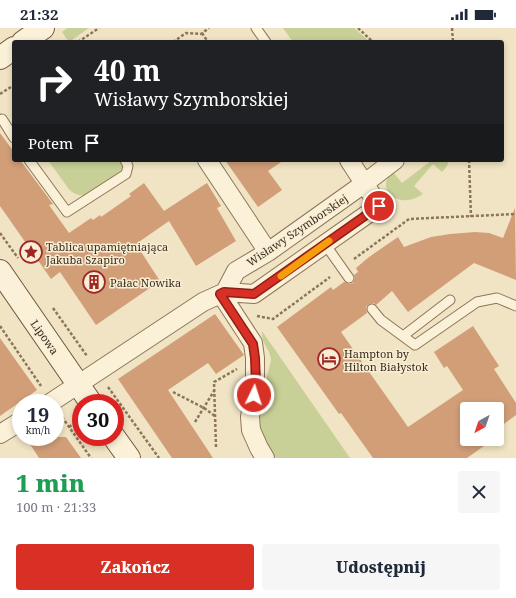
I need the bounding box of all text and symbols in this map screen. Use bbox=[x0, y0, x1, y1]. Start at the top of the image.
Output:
text: 21:32 bbox=[20, 4, 58, 24]
text: 40 m bbox=[94, 51, 161, 89]
icon: right bbox=[28, 56, 80, 108]
text: Wisławy Szymborskiej bbox=[94, 87, 289, 111]
icon: arrive bbox=[81, 132, 103, 154]
text: Potem bbox=[28, 133, 73, 153]
pin bbox=[362, 189, 396, 223]
street label: Wisławy Szymborskiej bbox=[244, 191, 350, 269]
icon: arrive bbox=[368, 195, 390, 217]
place icon: Tablica upamiętniająca Jakuba Szapiro bbox=[18, 239, 44, 265]
place label: Tablica upamiętniająca Jakuba Szapiro bbox=[45, 239, 168, 267]
building icon: Pałac Nowika bbox=[81, 269, 107, 295]
place label: Pałac Nowika bbox=[110, 275, 181, 290]
street label: Lipowa bbox=[28, 317, 62, 357]
hotel icon: Hampton by Hilton Białystok bbox=[316, 346, 342, 372]
place label: Hampton by Hilton Białystok bbox=[344, 346, 429, 374]
position arrow bbox=[233, 374, 275, 416]
speed limit sign: 30 bbox=[72, 394, 124, 446]
text: 19 bbox=[27, 401, 49, 428]
north arrow bbox=[460, 402, 504, 446]
map controls bbox=[460, 402, 504, 446]
text: km/h bbox=[26, 423, 50, 437]
text: 1 min bbox=[16, 466, 85, 499]
button: close bbox=[458, 471, 500, 513]
text: 100 m · 21:33 bbox=[16, 498, 96, 516]
button: Zakończ bbox=[16, 544, 254, 590]
button: Udostępnij bbox=[262, 544, 500, 590]

